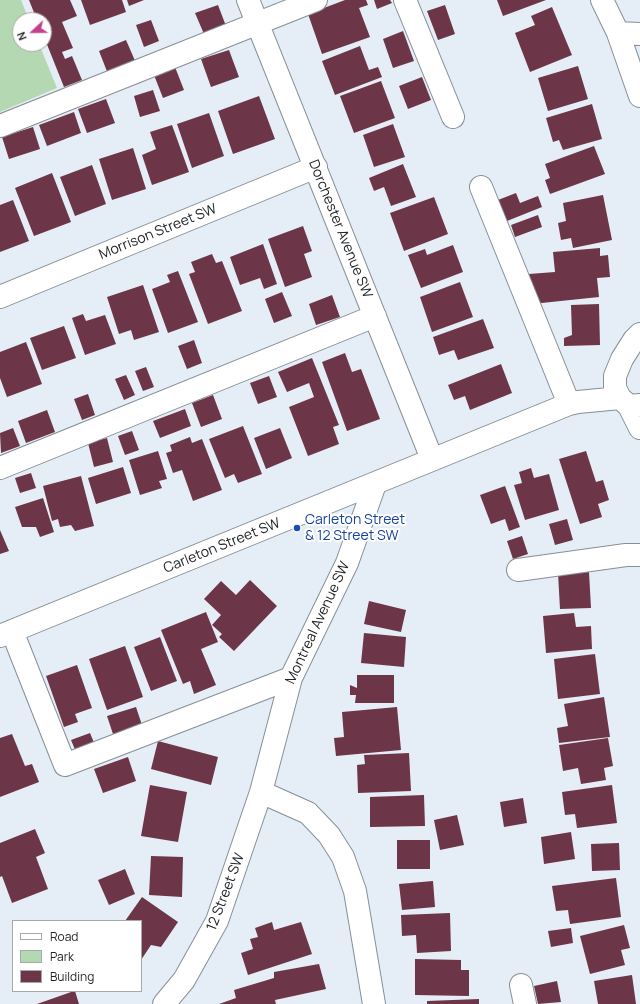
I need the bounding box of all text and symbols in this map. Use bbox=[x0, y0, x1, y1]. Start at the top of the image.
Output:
north arrow bbox=[12, 12, 52, 52]
text: N bbox=[13, 30, 30, 43]
street label: Dorchester Avenue SW bbox=[305, 157, 375, 301]
street label: Morrison Street SW bbox=[97, 201, 219, 263]
place label: Carleton Street & 12 Street SW bbox=[305, 512, 405, 544]
street label: Carleton Street SW bbox=[161, 515, 283, 577]
marker: Carleton Street & 12 Street SW bbox=[292, 523, 302, 533]
street label: Montreal Avenue SW bbox=[282, 559, 354, 687]
street label: 12 Street SW bbox=[204, 851, 248, 933]
legend bbox=[12, 920, 142, 992]
text: Road bbox=[50, 928, 78, 945]
text: Park bbox=[50, 948, 74, 965]
text: Building bbox=[50, 968, 94, 985]

